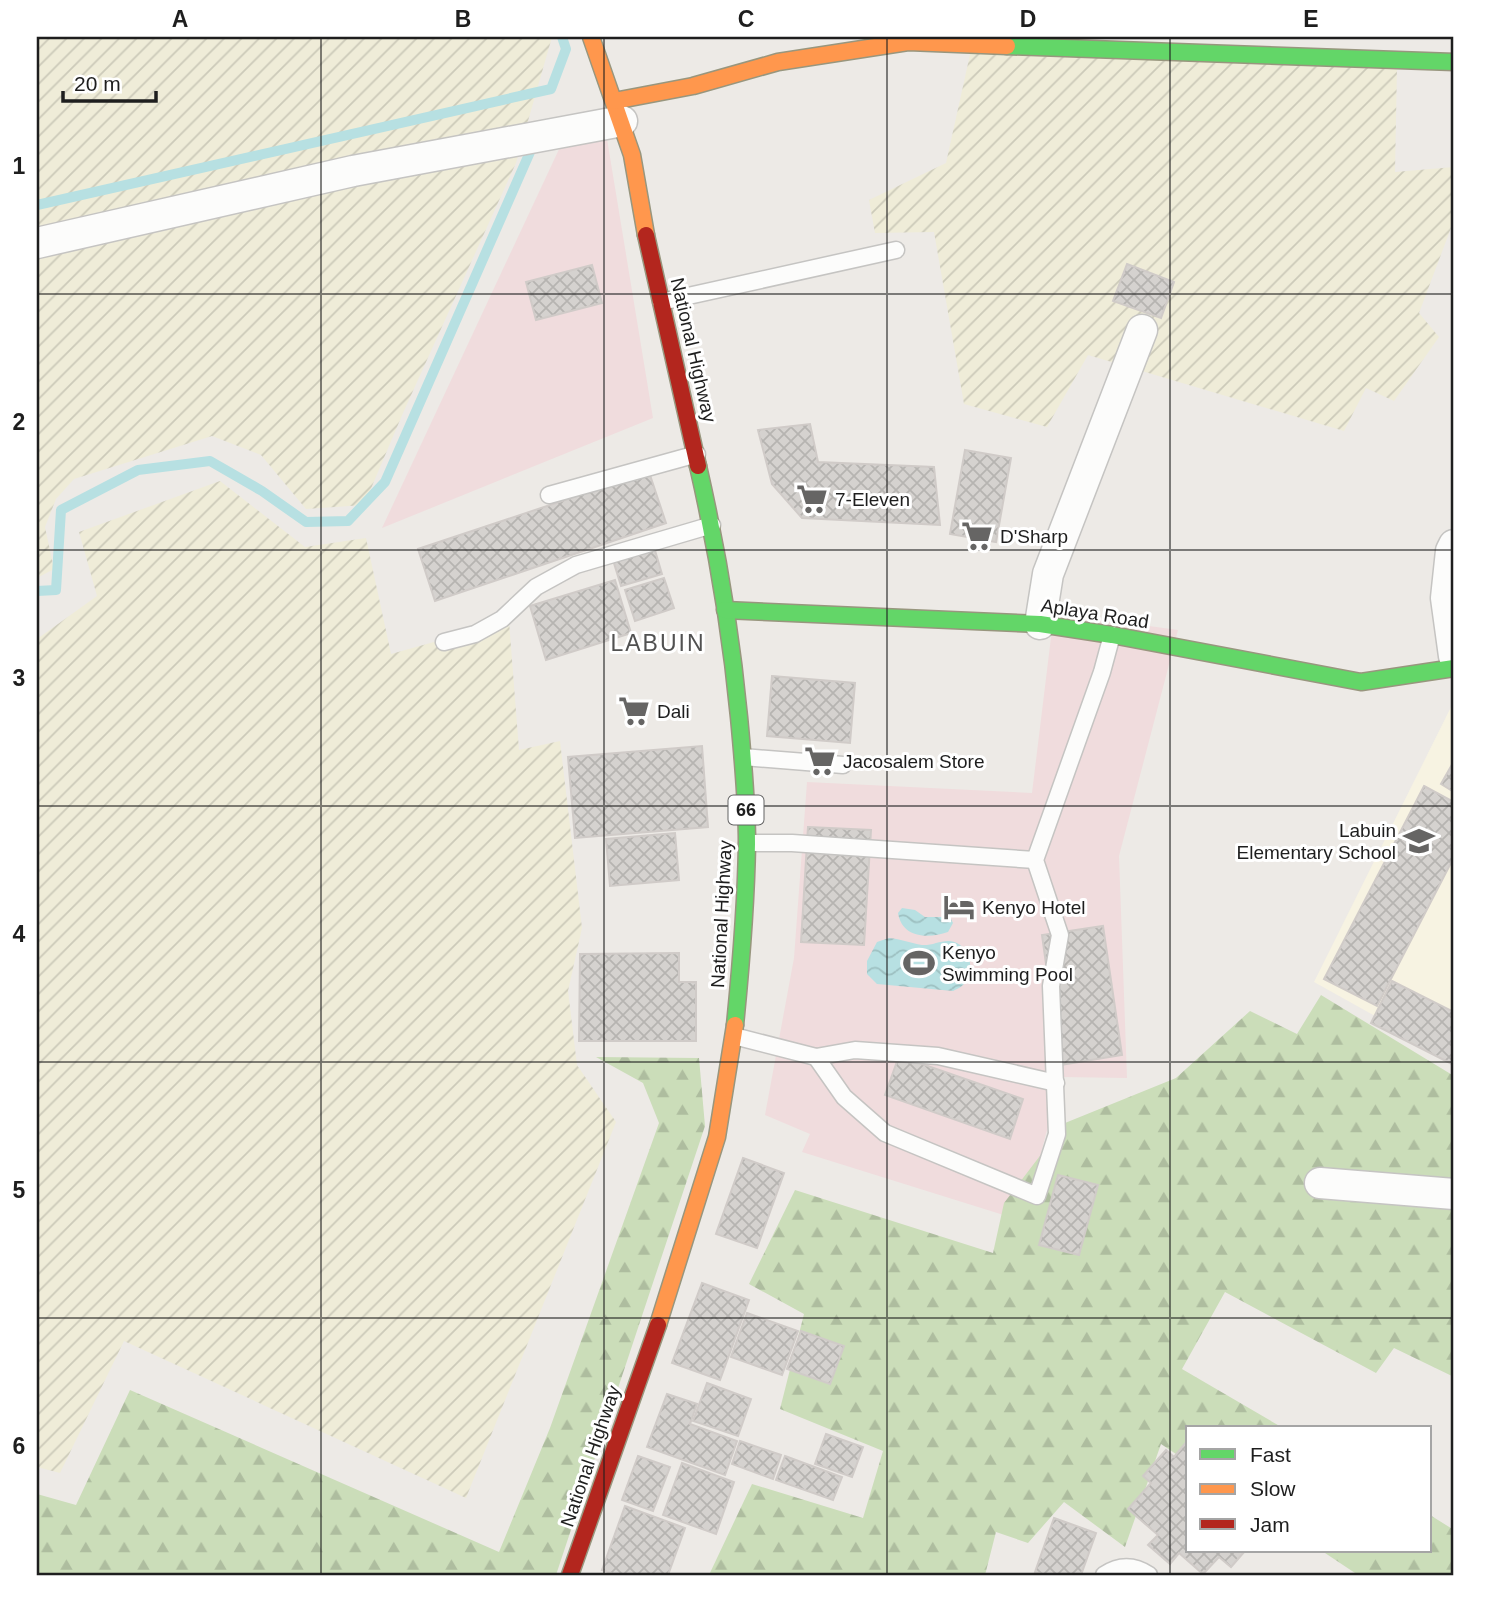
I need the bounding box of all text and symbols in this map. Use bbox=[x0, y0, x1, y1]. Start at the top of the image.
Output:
text: A bbox=[172, 6, 188, 32]
text: B bbox=[455, 6, 471, 32]
text: C bbox=[738, 6, 754, 32]
text: D bbox=[1020, 6, 1036, 32]
text: E bbox=[1303, 6, 1319, 32]
scale bar bbox=[63, 60, 156, 104]
text: 20 m bbox=[74, 72, 121, 95]
text: 1 bbox=[13, 153, 26, 179]
street label: National Highway bbox=[667, 276, 720, 425]
text: 2 bbox=[13, 409, 25, 435]
supermarket icon: 7-Eleven bbox=[795, 482, 829, 516]
place label: 7-Eleven bbox=[835, 489, 910, 510]
supermarket icon: D'Sharp bbox=[960, 519, 994, 553]
place label: D'Sharp bbox=[1000, 526, 1068, 547]
street label: Aplaya Road bbox=[1040, 595, 1150, 632]
district label: LABUIN bbox=[610, 630, 706, 656]
text: 3 bbox=[13, 665, 25, 691]
supermarket icon: Dali bbox=[617, 694, 651, 728]
place label: Dali bbox=[657, 701, 690, 722]
supermarket icon: Jacosalem Store bbox=[803, 744, 837, 778]
place label: Jacosalem Store bbox=[843, 751, 985, 772]
road number: 66 bbox=[728, 796, 764, 824]
place label: Labuin Elementary School bbox=[1237, 820, 1396, 863]
school or university icon: Labuin Elementary School bbox=[1402, 824, 1436, 858]
street label: National Highway bbox=[707, 839, 736, 988]
hotel icon: Kenyo Hotel bbox=[942, 890, 976, 924]
place label: Kenyo Hotel bbox=[982, 897, 1086, 918]
text: 4 bbox=[13, 921, 26, 947]
place label: Kenyo Swimming Pool bbox=[942, 942, 1073, 985]
sports icon: Kenyo Swimming Pool bbox=[902, 946, 936, 980]
text: 5 bbox=[13, 1177, 26, 1203]
street label: National Highway bbox=[556, 1382, 625, 1529]
legend bbox=[1186, 1426, 1432, 1552]
text: 6 bbox=[13, 1433, 25, 1459]
text: Fast bbox=[1250, 1443, 1291, 1466]
text: Slow bbox=[1250, 1477, 1296, 1500]
text: Jam bbox=[1250, 1513, 1290, 1536]

